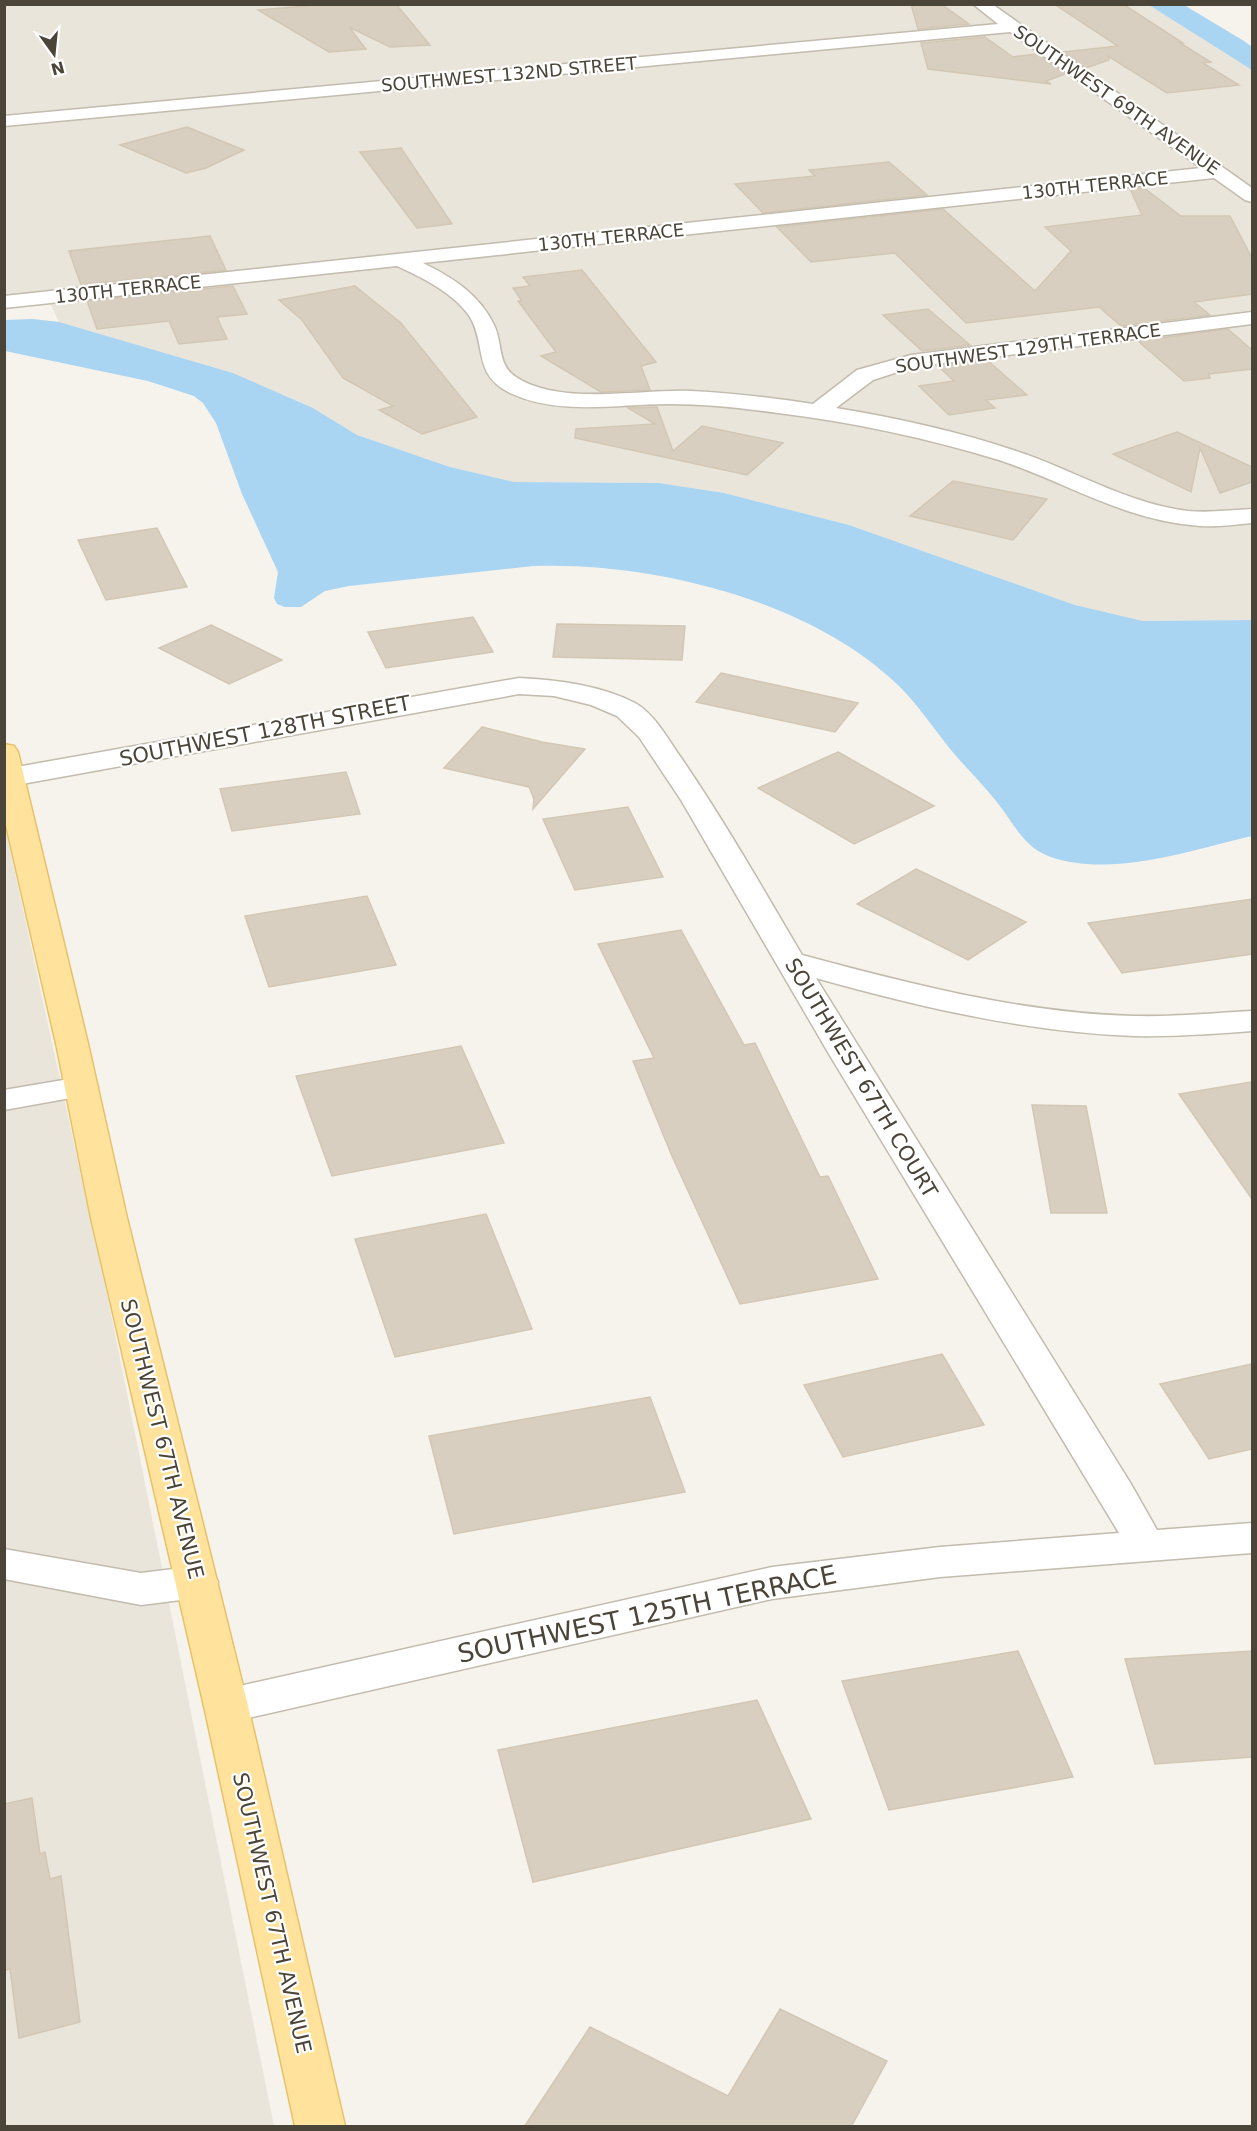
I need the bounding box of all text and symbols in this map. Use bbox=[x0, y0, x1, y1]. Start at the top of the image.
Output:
street label: SOUTHWEST 69TH AVENUE bbox=[1010, 21, 1224, 179]
north arrow bbox=[24, 24, 84, 84]
street label: SOUTHWEST 132ND STREET bbox=[380, 52, 639, 96]
text: N bbox=[49, 57, 67, 79]
street label: 130TH TERRACE bbox=[1021, 167, 1169, 203]
street label: 130TH TERRACE bbox=[537, 219, 685, 255]
street label: 130TH TERRACE bbox=[54, 271, 202, 307]
street label: SOUTHWEST 129TH TERRACE bbox=[894, 319, 1162, 377]
street label: SOUTHWEST 128TH STREET bbox=[117, 691, 413, 771]
street label: SOUTHWEST 67TH COURT bbox=[780, 954, 942, 1202]
street label: SOUTHWEST 67TH AVENUE bbox=[116, 1296, 208, 1582]
street label: SOUTHWEST 125TH TERRACE bbox=[455, 1559, 839, 1669]
street label: SOUTHWEST 67TH AVENUE bbox=[228, 1770, 316, 2056]

